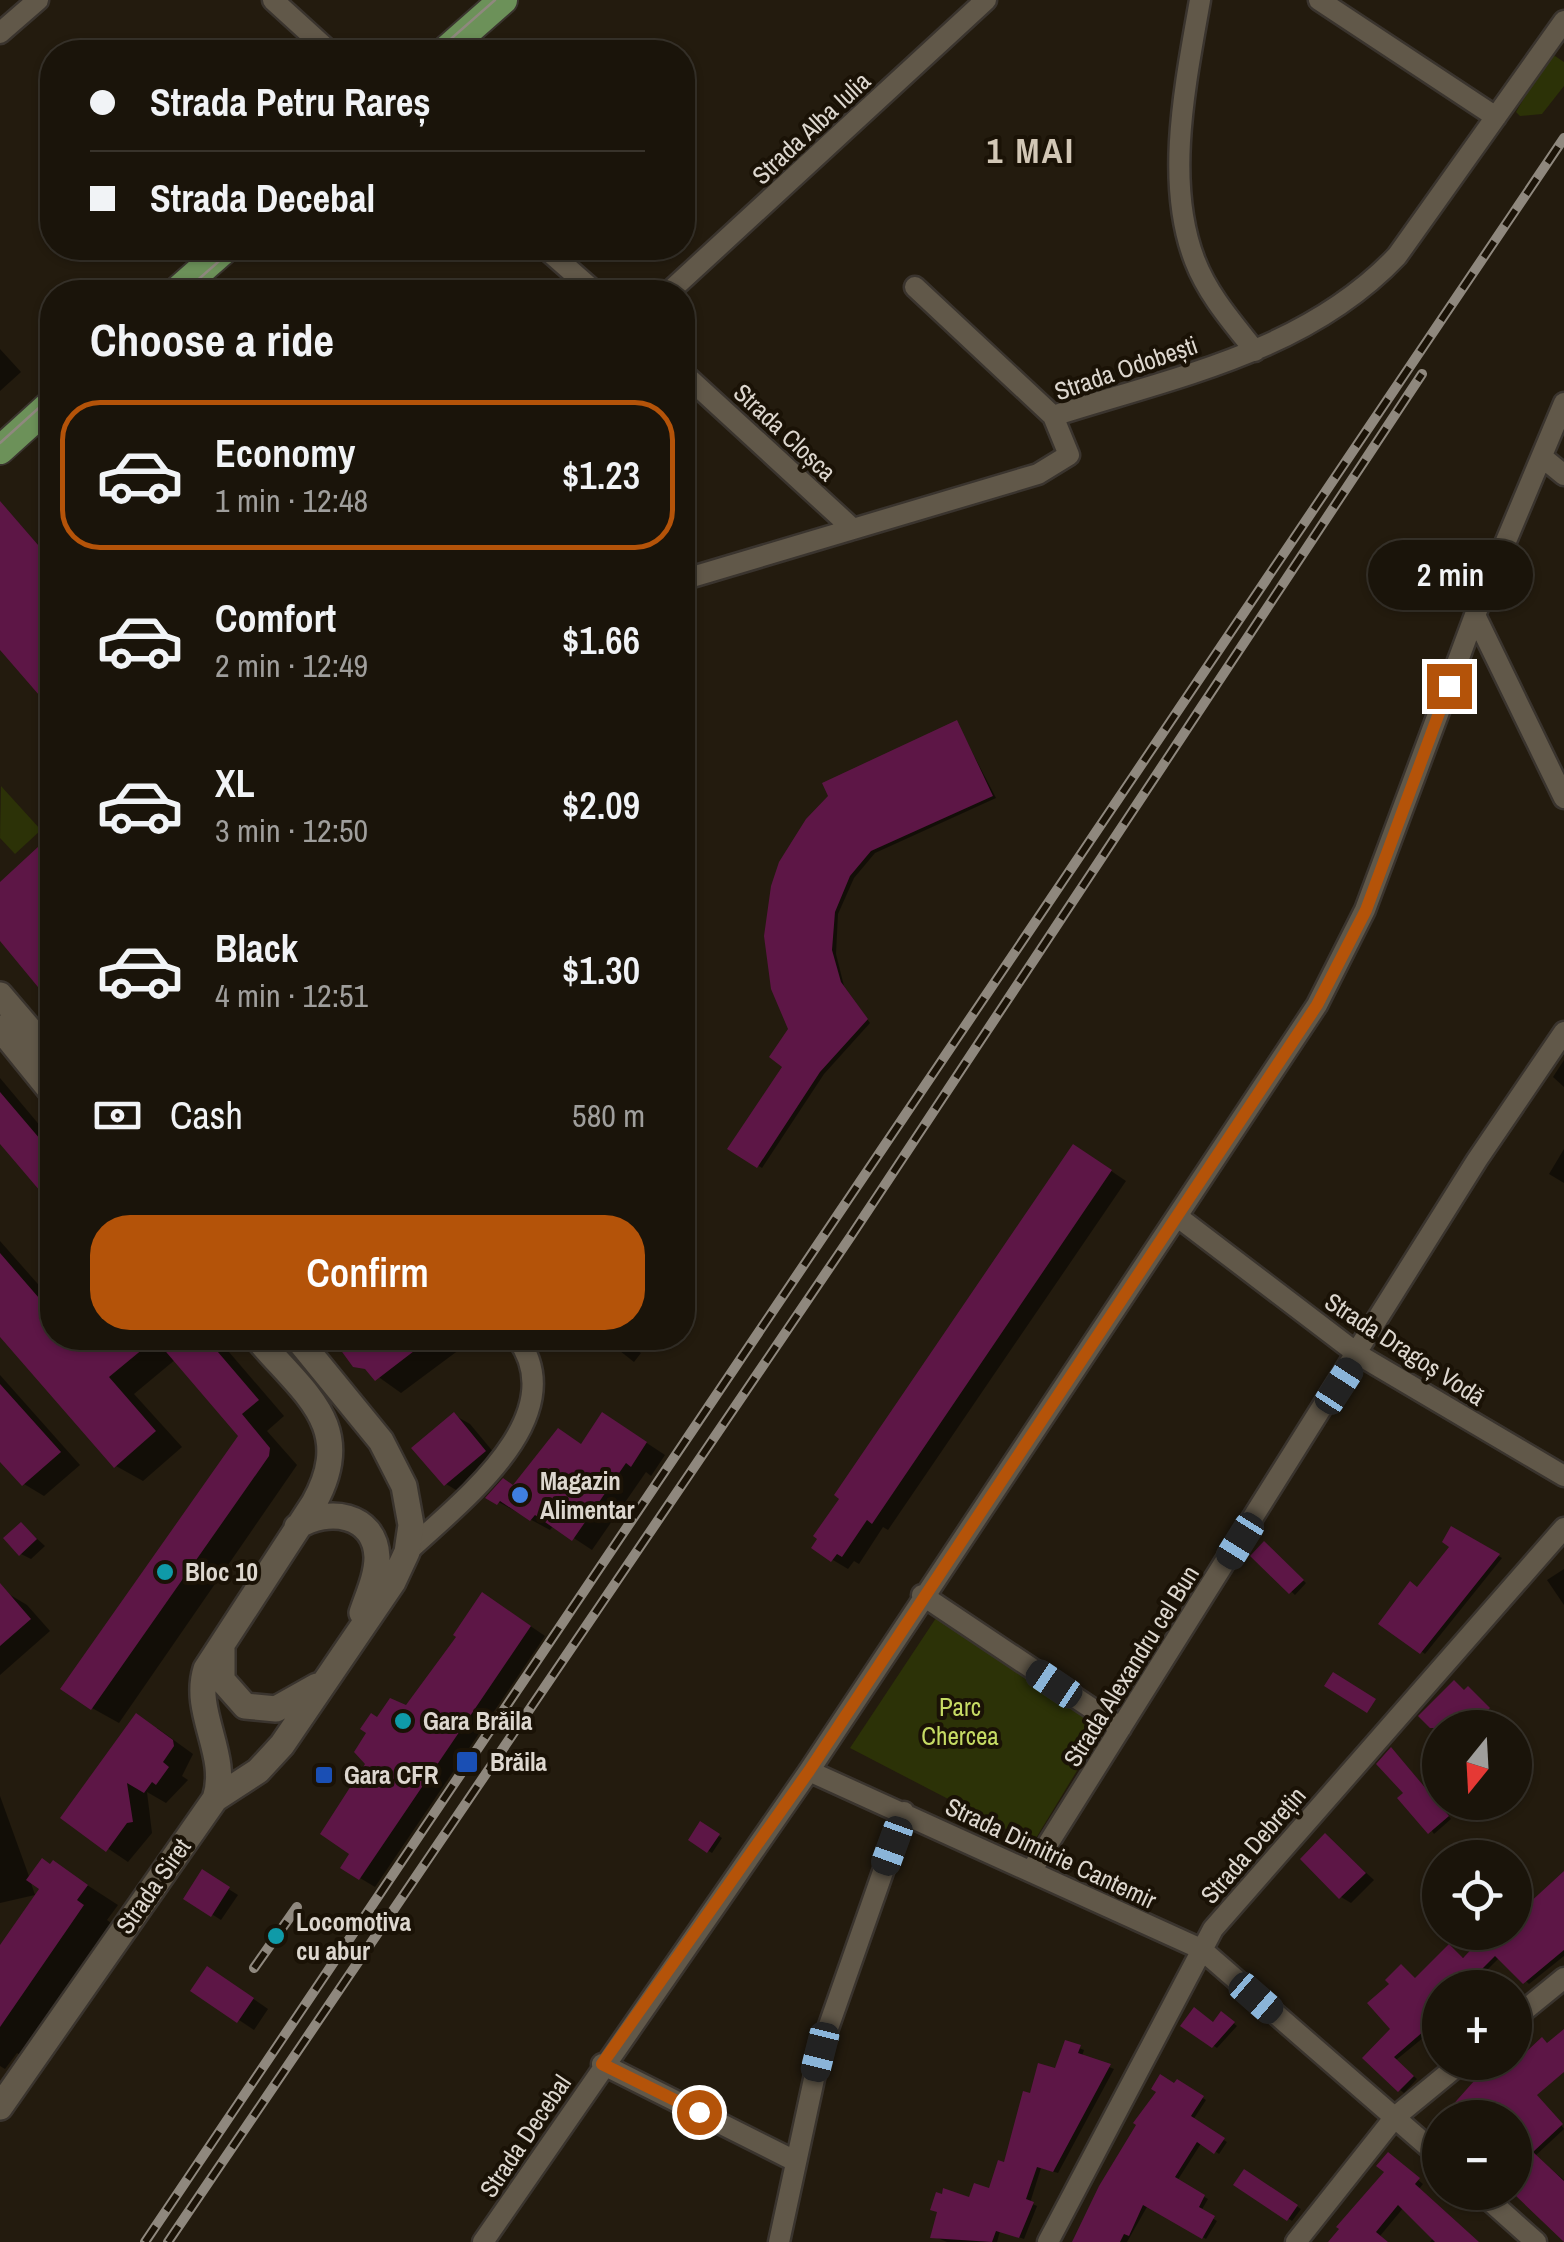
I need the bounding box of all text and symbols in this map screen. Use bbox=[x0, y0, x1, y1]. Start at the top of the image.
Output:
street label: Strada Alba Iulia bbox=[744, 64, 878, 192]
text: Strada Petru Rareș bbox=[150, 77, 431, 128]
district label: 1 MAI bbox=[986, 127, 1076, 174]
text: Strada Decebal bbox=[150, 173, 375, 224]
text: Choose a ride bbox=[90, 309, 334, 370]
street label: Strada Odobești bbox=[1050, 328, 1202, 408]
street label: Strada Cloșca bbox=[726, 376, 844, 489]
text: Economy bbox=[215, 428, 355, 479]
icon: car bbox=[95, 430, 185, 520]
text: $1.23 bbox=[562, 450, 640, 501]
text: 1 min · 12:48 bbox=[215, 479, 368, 522]
callout: 2 min bbox=[1366, 541, 1532, 611]
text: 2 min bbox=[1417, 553, 1484, 596]
text: Comfort bbox=[215, 593, 336, 644]
icon: car bbox=[95, 595, 185, 685]
text: $1.66 bbox=[562, 615, 640, 666]
text: 2 min · 12:49 bbox=[215, 644, 368, 687]
route end bbox=[1427, 664, 1472, 709]
text: XL bbox=[215, 758, 255, 809]
icon: car bbox=[95, 760, 185, 850]
text: $2.09 bbox=[562, 780, 640, 831]
text: 3 min · 12:50 bbox=[215, 809, 368, 852]
text: Black bbox=[215, 923, 298, 974]
icon: car bbox=[95, 925, 185, 1015]
text: $1.30 bbox=[562, 945, 640, 996]
text: 4 min · 12:51 bbox=[215, 974, 368, 1017]
icon: cash bbox=[90, 1088, 145, 1143]
text: Cash bbox=[170, 1090, 243, 1141]
text: 580 m bbox=[572, 1094, 645, 1137]
button: Confirm bbox=[90, 1215, 645, 1330]
street label: Strada Dragoș Vodă bbox=[1318, 1284, 1492, 1414]
car bbox=[1310, 1353, 1368, 1419]
place label: Magazin Alimentar bbox=[540, 1464, 635, 1527]
marker: Magazin Alimentar bbox=[509, 1484, 531, 1506]
car bbox=[1211, 1508, 1269, 1574]
place label: Bloc 10 bbox=[185, 1555, 258, 1589]
street label: Strada Alexandru cel Bun bbox=[1055, 1559, 1207, 1773]
marker: Bloc 10 bbox=[154, 1561, 176, 1583]
car bbox=[1021, 1655, 1087, 1713]
park label: Parc Chercea bbox=[921, 1690, 999, 1753]
place label: Gara Brăila bbox=[423, 1704, 533, 1738]
marker: Gara Brăila bbox=[392, 1710, 414, 1732]
north arrow bbox=[1422, 1710, 1532, 1820]
map controls bbox=[1422, 1710, 1532, 2210]
place label: Brăila bbox=[490, 1745, 548, 1779]
marker: Brăila bbox=[454, 1749, 480, 1775]
place label: Gara CFR bbox=[344, 1758, 439, 1792]
marker: Gara CFR bbox=[313, 1764, 335, 1786]
street label: Strada Debrețin bbox=[1193, 1779, 1313, 1911]
street label: Strada Dimitrie Cantemir bbox=[940, 1789, 1162, 1917]
car bbox=[868, 1813, 916, 1879]
street label: Strada Siret bbox=[108, 1831, 198, 1941]
button: locate bbox=[1422, 1840, 1532, 1950]
place label: Locomotiva cu abur bbox=[296, 1905, 412, 1968]
marker: Locomotiva cu abur bbox=[265, 1925, 287, 1947]
car bbox=[1224, 1967, 1288, 2029]
button: + bbox=[1422, 1970, 1532, 2080]
car bbox=[798, 2019, 842, 2085]
street label: Strada Decebal bbox=[471, 2068, 579, 2204]
route start bbox=[677, 2090, 722, 2135]
button: − bbox=[1422, 2100, 1532, 2210]

